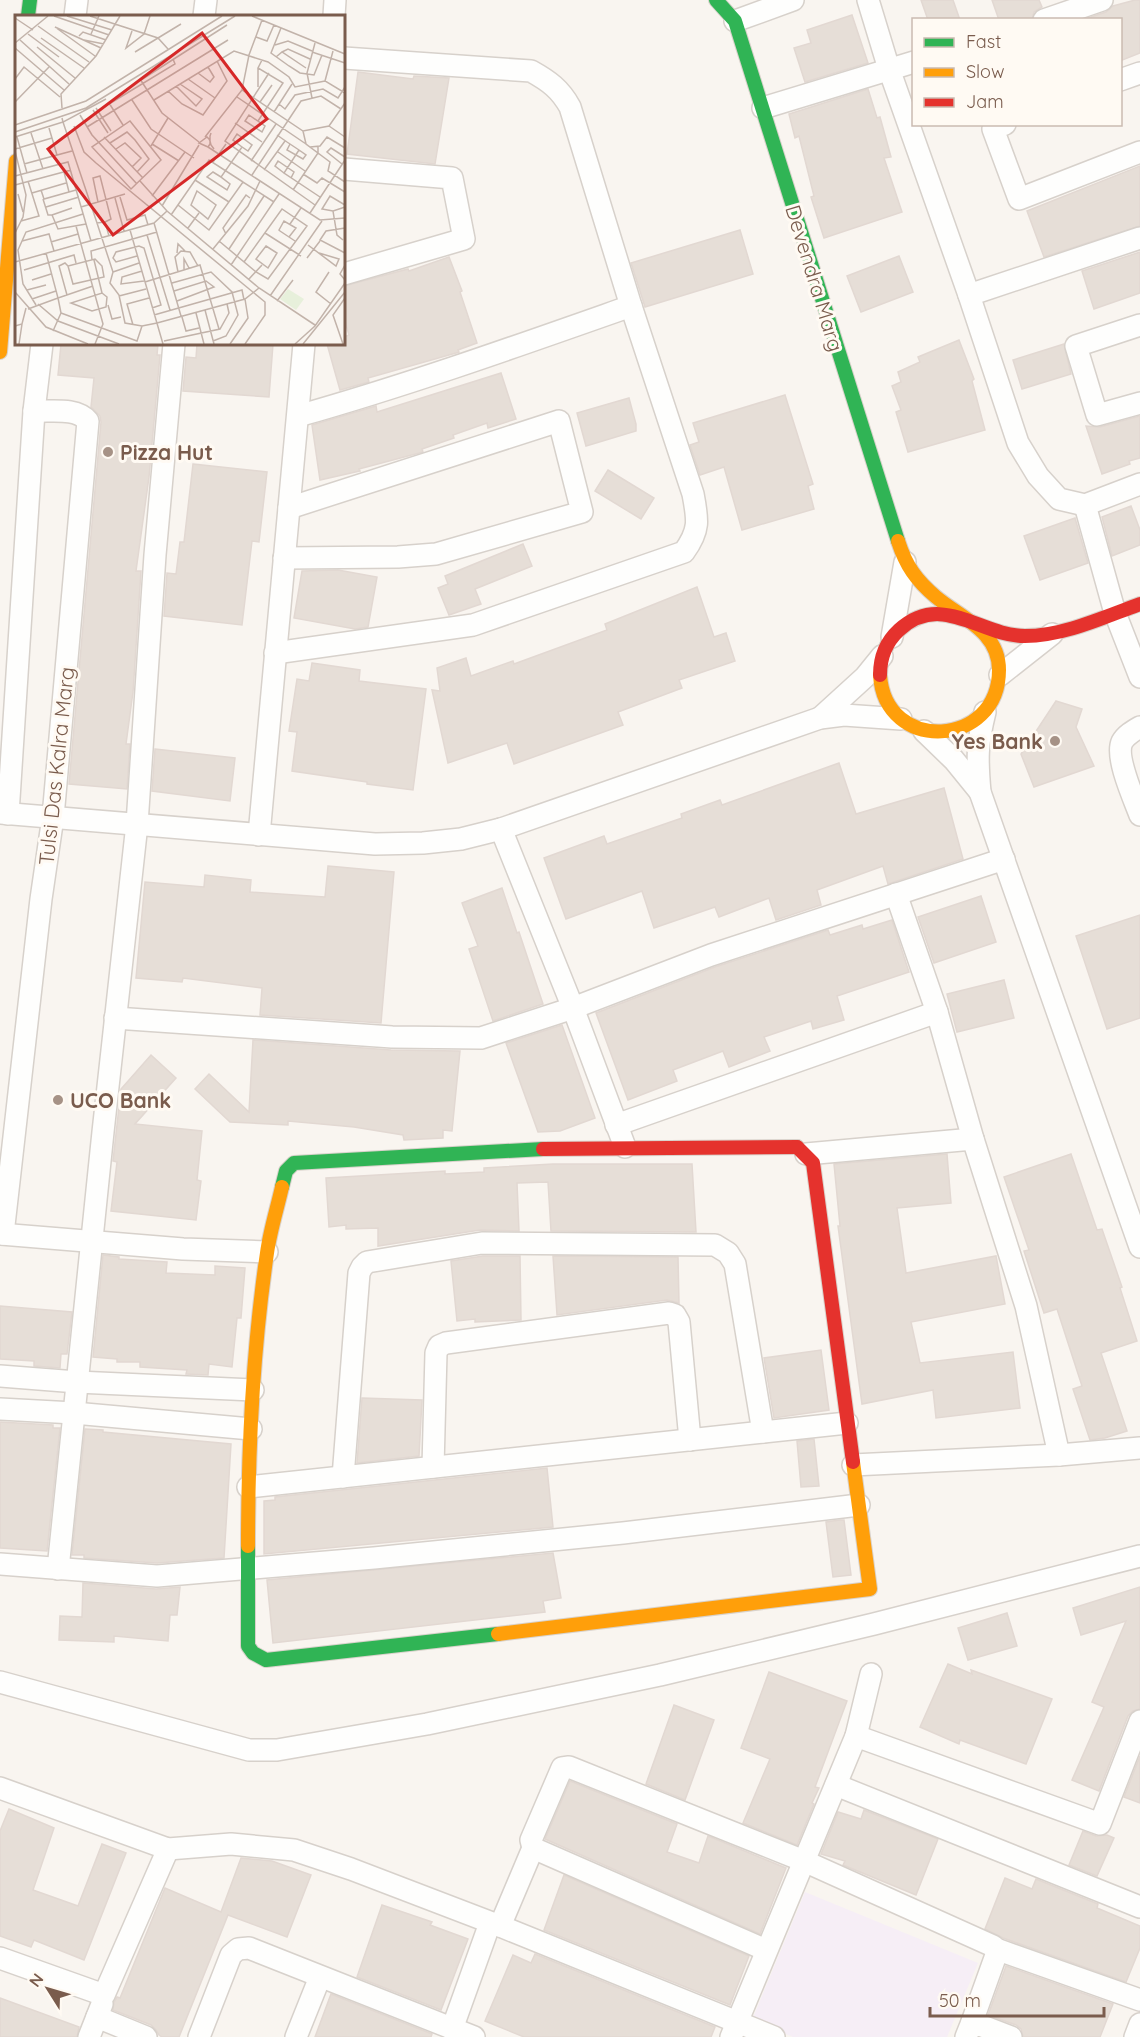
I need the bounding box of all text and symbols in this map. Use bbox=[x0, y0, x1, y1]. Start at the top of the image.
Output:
inset map bbox=[15, 15, 345, 345]
legend bbox=[912, 18, 1122, 126]
text: Fast bbox=[966, 30, 1001, 53]
text: Slow bbox=[966, 60, 1004, 83]
text: Jam bbox=[966, 90, 1004, 113]
street label: Devendra Marg bbox=[780, 202, 850, 354]
place label: Pizza Hut bbox=[120, 439, 213, 465]
marker: Pizza Hut bbox=[101, 445, 115, 459]
street label: Tulsi Das Kalra Marg bbox=[33, 665, 79, 867]
place label: Yes Bank bbox=[952, 728, 1043, 754]
marker: Yes Bank bbox=[1048, 734, 1062, 748]
place label: UCO Bank bbox=[70, 1087, 171, 1113]
marker: UCO Bank bbox=[51, 1093, 65, 1107]
north arrow bbox=[18, 1959, 78, 2019]
text: N bbox=[24, 1969, 48, 1991]
scale bar bbox=[930, 1980, 1104, 2018]
text: 50 m bbox=[939, 1989, 981, 2012]

